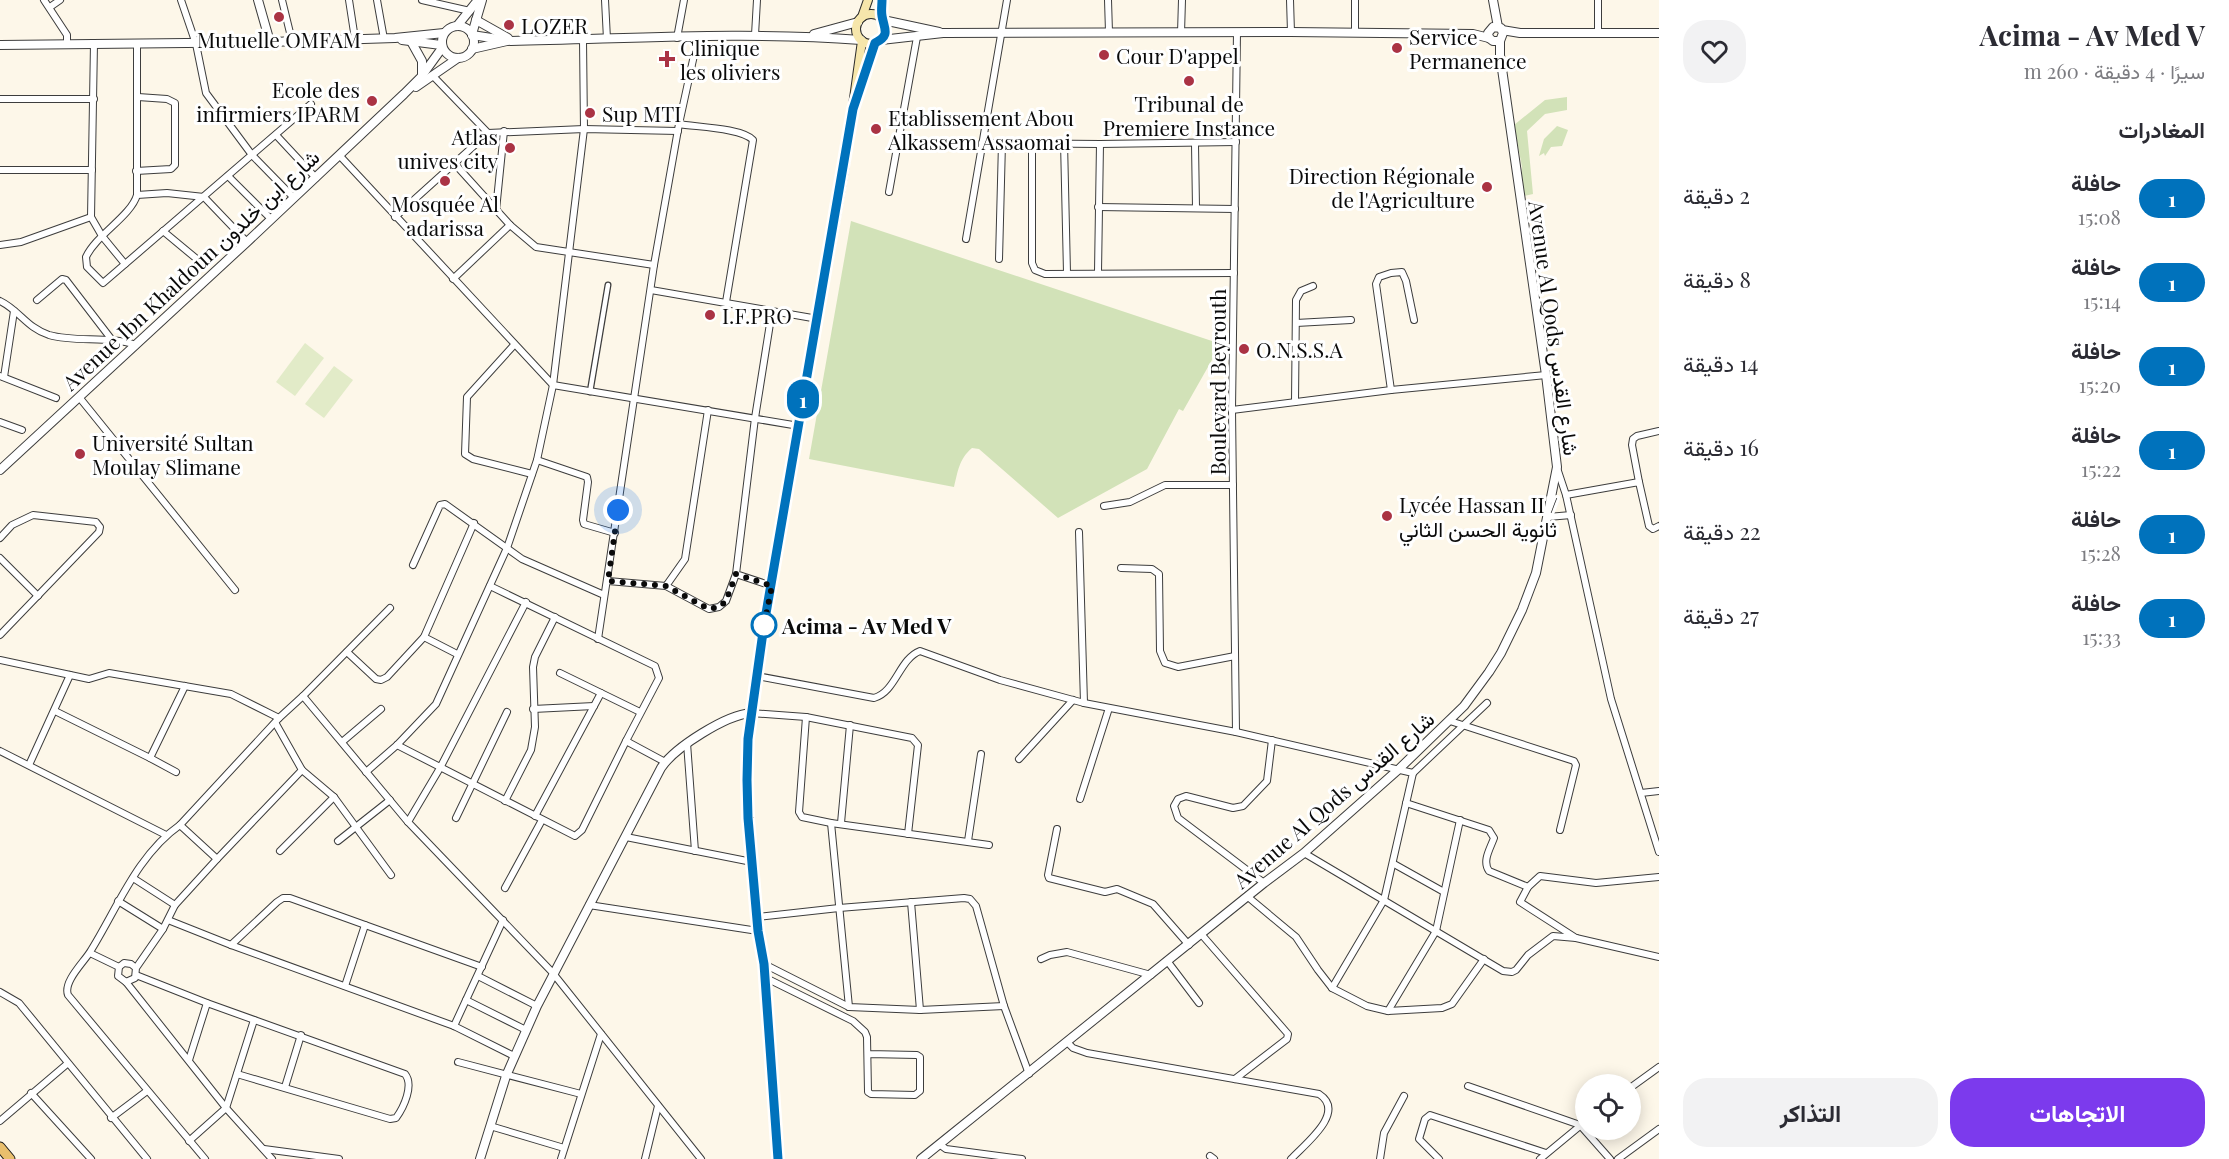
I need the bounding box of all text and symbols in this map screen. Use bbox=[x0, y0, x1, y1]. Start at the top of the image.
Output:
marker: Mutuelle OMFAM bbox=[272, 10, 286, 24]
place label: LOZER bbox=[521, 11, 588, 39]
text: Acima - Av Med V bbox=[1979, 16, 2205, 53]
marker: LOZER bbox=[502, 18, 516, 32]
button: heart bbox=[1683, 20, 1746, 83]
place label: Service Permanence bbox=[1409, 22, 1527, 74]
place label: Mutuelle OMFAM bbox=[197, 25, 361, 53]
place label: Clinique les oliviers bbox=[680, 33, 780, 85]
place label: Cour D'appel bbox=[1116, 41, 1239, 69]
marker: Service Permanence bbox=[1390, 41, 1404, 55]
marker: Cour D'appel bbox=[1097, 48, 1111, 62]
marker: Clinique les oliviers bbox=[658, 50, 676, 68]
text: سيرًا · 4 دقيقة · 260 m bbox=[2024, 57, 2205, 84]
marker: Tribunal de Premiere Instance bbox=[1182, 74, 1196, 88]
place label: Ecole des infirmiers IPARM bbox=[196, 75, 360, 127]
place label: Tribunal de Premiere Instance bbox=[1103, 89, 1275, 141]
marker: Ecole des infirmiers IPARM bbox=[365, 94, 379, 108]
place label: Sup MTI bbox=[602, 99, 681, 127]
place label: Etablissement Abou Alkassem Assaomai bbox=[887, 103, 1074, 155]
marker: Sup MTI bbox=[583, 106, 597, 120]
text: المغادرات bbox=[2119, 114, 2205, 144]
place label: Atlas unives city bbox=[397, 122, 498, 174]
marker: Etablissement Abou Alkassem Assaomai bbox=[869, 122, 883, 136]
marker: Atlas unives city bbox=[503, 141, 517, 155]
street label: Avenue Ibn Khaldoun شارع ابن خلدون bbox=[55, 142, 326, 398]
place label: Direction Régionale de l'Agriculture bbox=[1289, 161, 1475, 213]
text: حافلة bbox=[2071, 167, 2121, 197]
marker: Mosquée Al adarissa bbox=[438, 174, 452, 188]
marker: Direction Régionale de l'Agriculture bbox=[1480, 180, 1494, 194]
text: 2 دقيقة bbox=[1683, 180, 1750, 210]
text: 1 bbox=[2168, 184, 2176, 212]
place label: Mosquée Al adarissa bbox=[391, 189, 499, 241]
street label: Avenue Al Qods شارع القدس bbox=[1521, 198, 1587, 457]
text: 15:08 bbox=[2078, 203, 2121, 230]
text: حافلة bbox=[2071, 251, 2121, 281]
text: 8 دقيقة bbox=[1683, 264, 1751, 294]
text: 1 bbox=[2168, 268, 2176, 296]
text: 15:14 bbox=[2083, 287, 2121, 314]
street label: Boulevard Beyrouth bbox=[1203, 288, 1231, 475]
place label: I.F.PRO bbox=[722, 301, 792, 329]
marker: I.F.PRO bbox=[703, 308, 717, 322]
place label: O.N.S.S.A bbox=[1256, 335, 1343, 363]
text: حافلة bbox=[2071, 335, 2121, 365]
marker: O.N.S.S.A bbox=[1237, 342, 1251, 356]
text: 14 دقيقة bbox=[1683, 348, 1758, 378]
text: 1 bbox=[2168, 352, 2176, 380]
text: 15:20 bbox=[2079, 371, 2121, 398]
line badge: 1 bbox=[784, 380, 822, 418]
text: 1 bbox=[799, 385, 807, 413]
text: حافلة bbox=[2071, 419, 2121, 449]
place label: Université Sultan Moulay Slimane bbox=[92, 428, 254, 480]
text: 16 دقيقة bbox=[1683, 432, 1759, 462]
text: 1 bbox=[2168, 436, 2176, 464]
marker: Université Sultan Moulay Slimane bbox=[73, 447, 87, 461]
text: 15:22 bbox=[2081, 455, 2121, 482]
place label: Lycée Hassan II / ثانوية الحسن الثاني bbox=[1399, 490, 1558, 547]
your location bbox=[603, 495, 633, 525]
text: حافلة bbox=[2071, 503, 2121, 533]
marker: Lycée Hassan II / ثانوية الحسن الثاني bbox=[1380, 509, 1394, 523]
text: 22 دقيقة bbox=[1683, 516, 1760, 546]
text: 1 bbox=[2168, 520, 2176, 548]
text: 15:28 bbox=[2080, 539, 2121, 566]
text: حافلة bbox=[2071, 587, 2121, 617]
text: 27 دقيقة bbox=[1683, 600, 1759, 630]
text: 1 bbox=[2168, 604, 2176, 632]
place label: Acima - Av Med V bbox=[781, 611, 952, 639]
marker: Acima - Av Med V bbox=[751, 612, 777, 638]
text: 15:33 bbox=[2082, 623, 2121, 650]
street label: Avenue Al Qods شارع القدس bbox=[1226, 704, 1440, 896]
map controls bbox=[1575, 1074, 1641, 1140]
button: locate bbox=[1575, 1074, 1641, 1140]
button: التذاكر bbox=[1683, 1078, 1938, 1147]
button: الاتجاهات bbox=[1950, 1078, 2205, 1147]

